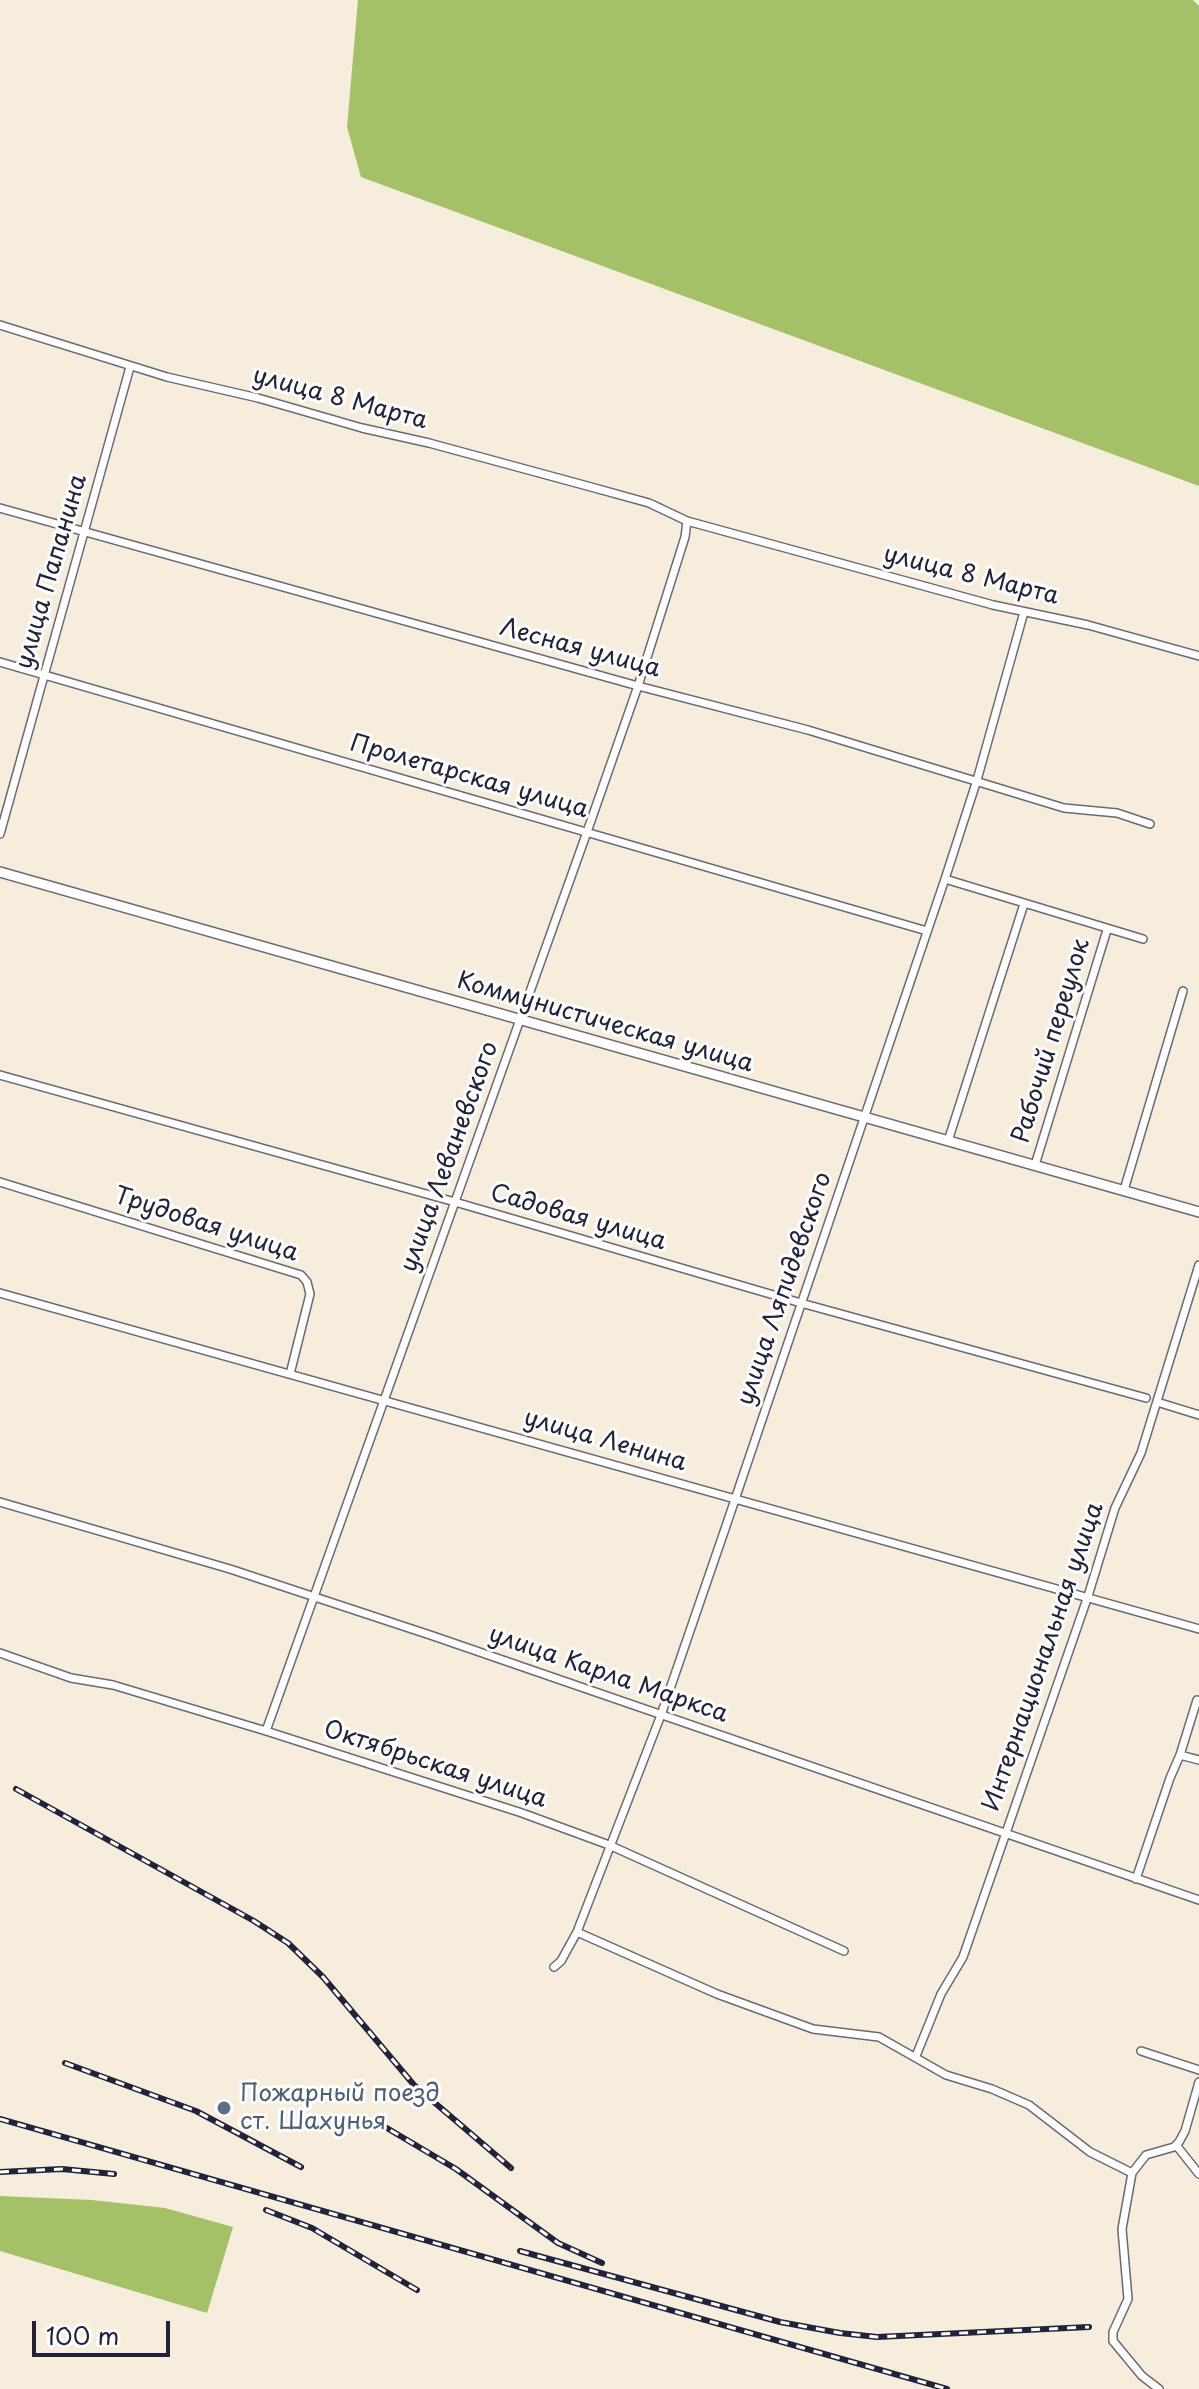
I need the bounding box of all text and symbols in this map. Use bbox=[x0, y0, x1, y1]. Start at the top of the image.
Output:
street label: улица 8 Марта bbox=[249, 362, 431, 436]
street label: улица Папанина bbox=[10, 471, 94, 673]
street label: улица 8 Марта bbox=[880, 540, 1062, 612]
street label: Лесная улица bbox=[497, 614, 663, 684]
street label: Пролетарская улица bbox=[347, 729, 591, 825]
street label: Рабочий переулок bbox=[1007, 935, 1097, 1147]
street label: Коммунистическая улица bbox=[454, 967, 756, 1079]
street label: улица Леваневского bbox=[395, 1038, 505, 1276]
street label: улица Ляпидевского bbox=[732, 1169, 838, 1409]
street label: Садовая улица bbox=[487, 1179, 669, 1257]
street label: Трудовая улица bbox=[110, 1182, 302, 1268]
street label: улица Ленина bbox=[520, 1404, 690, 1478]
street label: Интернациональная улица bbox=[978, 1499, 1110, 1815]
street label: улица Карла Маркса bbox=[485, 1621, 731, 1729]
street label: Октябрьская улица bbox=[320, 1715, 550, 1815]
place label: Пожарный поезд ст. Шахунья bbox=[240, 2080, 440, 2136]
marker: Пожарный поезд ст. Шахунья bbox=[215, 2099, 233, 2117]
scale bar bbox=[36, 2305, 174, 2355]
text: 100 m bbox=[46, 2317, 119, 2353]

